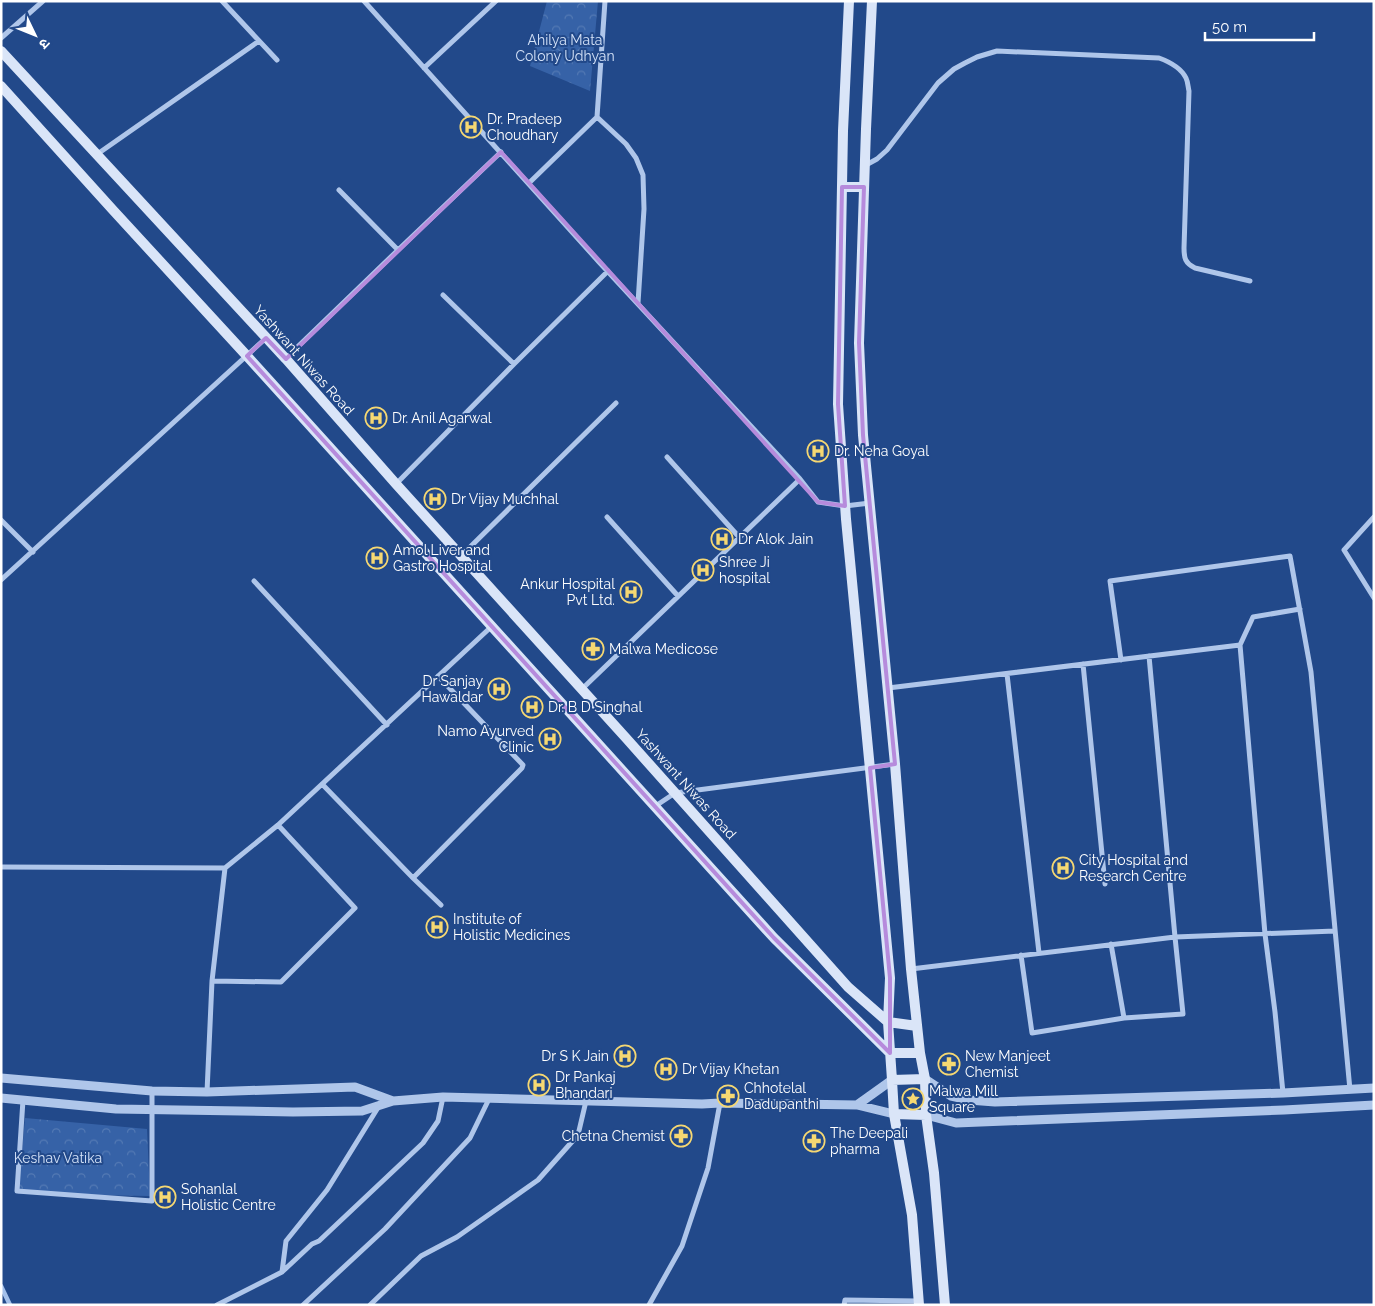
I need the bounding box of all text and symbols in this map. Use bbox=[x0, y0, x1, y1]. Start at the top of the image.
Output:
north arrow bbox=[10, 10, 60, 60]
scale bar bbox=[1205, 10, 1314, 42]
text: 50 m bbox=[1212, 18, 1247, 36]
park label: Ahilya Mata Colony Udhyan bbox=[515, 32, 615, 64]
text: उ bbox=[35, 35, 53, 53]
place label: Dr. Pradeep Choudhary bbox=[487, 111, 562, 143]
hospital icon: Dr. Pradeep Choudhary bbox=[459, 115, 483, 139]
street label: Yashwant Niwas Road bbox=[251, 302, 357, 418]
hospital icon: Dr. Anil Agarwal bbox=[364, 406, 388, 430]
place label: Dr. Anil Agarwal bbox=[392, 410, 492, 426]
hospital icon: Dr. Neha Goyal bbox=[806, 439, 830, 463]
place label: Dr. Neha Goyal bbox=[834, 443, 929, 459]
hospital icon: Dr Vijay Muchhal bbox=[423, 487, 447, 511]
place label: Dr Vijay Muchhal bbox=[451, 491, 559, 507]
hospital icon: Dr Alok Jain bbox=[710, 527, 734, 551]
place label: Dr Alok Jain bbox=[738, 531, 813, 547]
place label: Amol Liver and Gastro Hospital bbox=[393, 542, 492, 574]
hospital icon: Amol Liver and Gastro Hospital bbox=[365, 546, 389, 570]
place label: Shree Ji hospital bbox=[719, 554, 770, 586]
hospital icon: Shree Ji hospital bbox=[691, 558, 715, 582]
place label: Ankur Hospital Pvt Ltd. bbox=[520, 576, 615, 608]
hospital icon: Ankur Hospital Pvt Ltd. bbox=[619, 580, 643, 604]
pharmacy icon: Malwa Medicose bbox=[581, 637, 605, 661]
place label: Malwa Medicose bbox=[609, 641, 718, 657]
place label: Dr Sanjay Hawaldar bbox=[421, 673, 483, 705]
hospital icon: Dr Sanjay Hawaldar bbox=[487, 677, 511, 701]
hospital icon: Dr. B D Singhal bbox=[520, 695, 544, 719]
place label: Dr. B D Singhal bbox=[548, 699, 642, 715]
place label: Namo Ayurved Clinic bbox=[437, 723, 534, 755]
street label: Yashwant Niwas Road bbox=[633, 726, 739, 842]
hospital icon: Namo Ayurved Clinic bbox=[538, 727, 562, 751]
place label: City Hospital and Research Centre bbox=[1079, 852, 1188, 884]
hospital icon: City Hospital and Research Centre bbox=[1051, 856, 1075, 880]
place label: Institute of Holistic Medicines bbox=[453, 911, 570, 943]
hospital icon: Institute of Holistic Medicines bbox=[425, 915, 449, 939]
hospital icon: Dr S K Jain bbox=[613, 1044, 637, 1068]
place label: Dr S K Jain bbox=[541, 1048, 609, 1064]
place label: New Manjeet Chemist bbox=[965, 1048, 1051, 1080]
pharmacy icon: New Manjeet Chemist bbox=[937, 1052, 961, 1076]
hospital icon: Dr Vijay Khetan bbox=[654, 1057, 678, 1081]
place label: Dr Vijay Khetan bbox=[682, 1061, 779, 1077]
place label: Dr Pankaj Bhandari bbox=[555, 1069, 616, 1101]
hospital icon: Dr Pankaj Bhandari bbox=[527, 1073, 551, 1097]
place label: Chhotelal Dadupanthi bbox=[744, 1080, 819, 1112]
place label: Malwa Mill Square bbox=[929, 1083, 998, 1115]
pharmacy icon: Chhotelal Dadupanthi bbox=[716, 1084, 740, 1108]
place icon: Malwa Mill Square bbox=[901, 1087, 925, 1111]
pharmacy icon: Chetna Chemist bbox=[669, 1124, 693, 1148]
place label: The Deepali pharma bbox=[830, 1125, 908, 1157]
place label: Chetna Chemist bbox=[562, 1128, 665, 1144]
pharmacy icon: The Deepali pharma bbox=[802, 1129, 826, 1153]
park label: Keshav Vatika bbox=[14, 1150, 102, 1166]
place label: Sohanlal Holistic Centre bbox=[181, 1181, 276, 1213]
hospital icon: Sohanlal Holistic Centre bbox=[153, 1185, 177, 1209]

